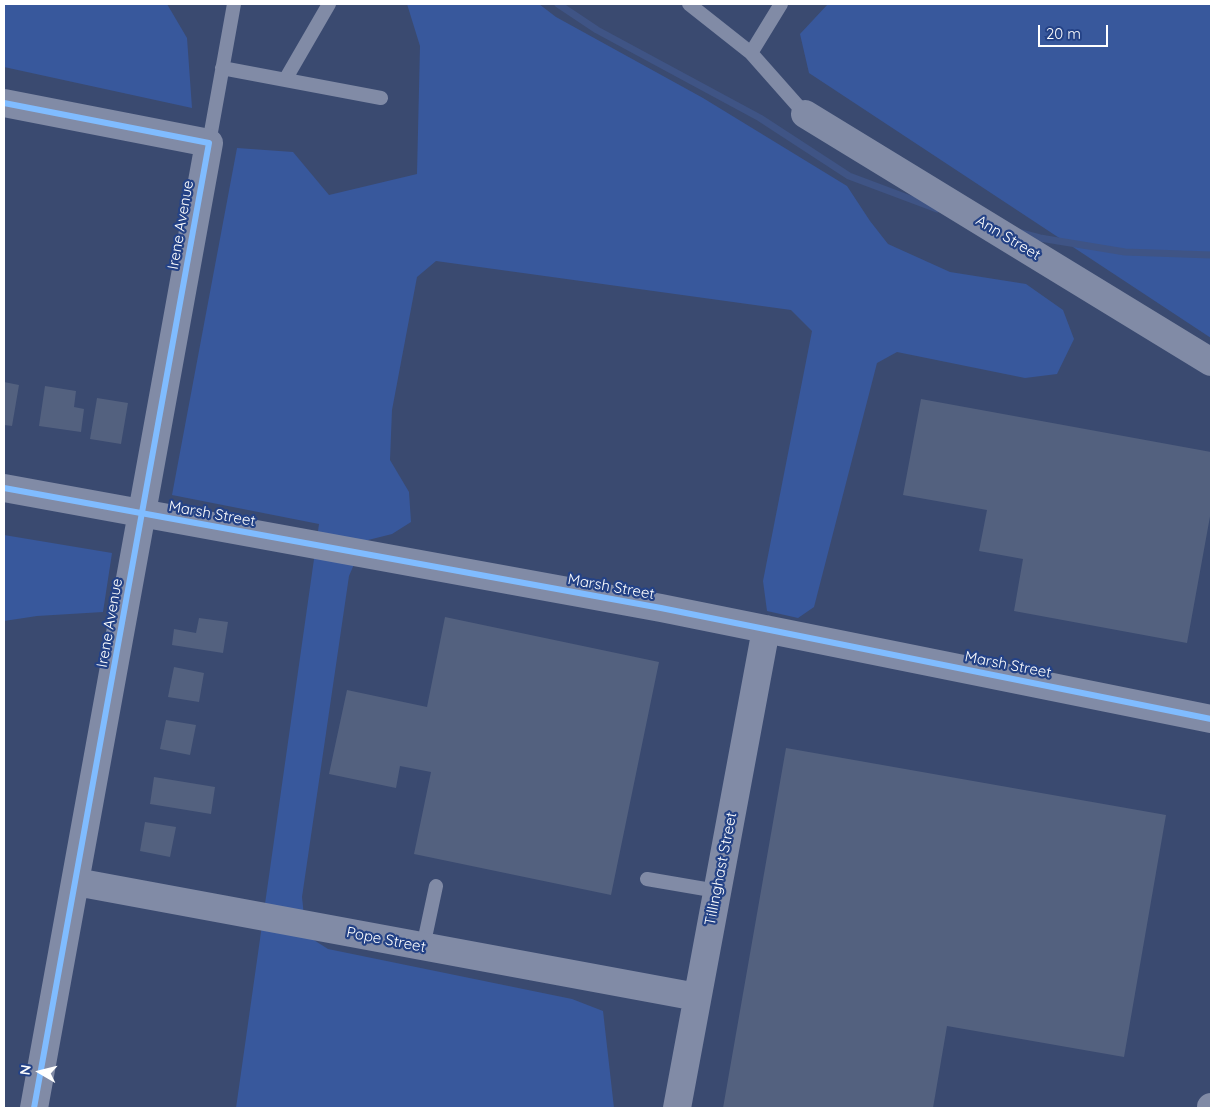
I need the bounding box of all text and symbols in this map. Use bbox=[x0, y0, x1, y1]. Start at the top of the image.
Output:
scale bar bbox=[1040, 15, 1110, 47]
text: 20 m bbox=[1046, 24, 1081, 43]
street label: Irene Avenue bbox=[164, 179, 198, 271]
street label: Ann Street bbox=[972, 212, 1044, 264]
street label: Marsh Street bbox=[167, 498, 257, 530]
street label: Marsh Street bbox=[566, 571, 656, 603]
street label: Irene Avenue bbox=[93, 577, 127, 669]
street label: Marsh Street bbox=[963, 648, 1053, 682]
street label: Tillinghast Street bbox=[701, 811, 741, 927]
street label: Pope Street bbox=[345, 923, 427, 957]
north arrow bbox=[15, 1047, 65, 1097]
text: N bbox=[16, 1064, 35, 1076]

